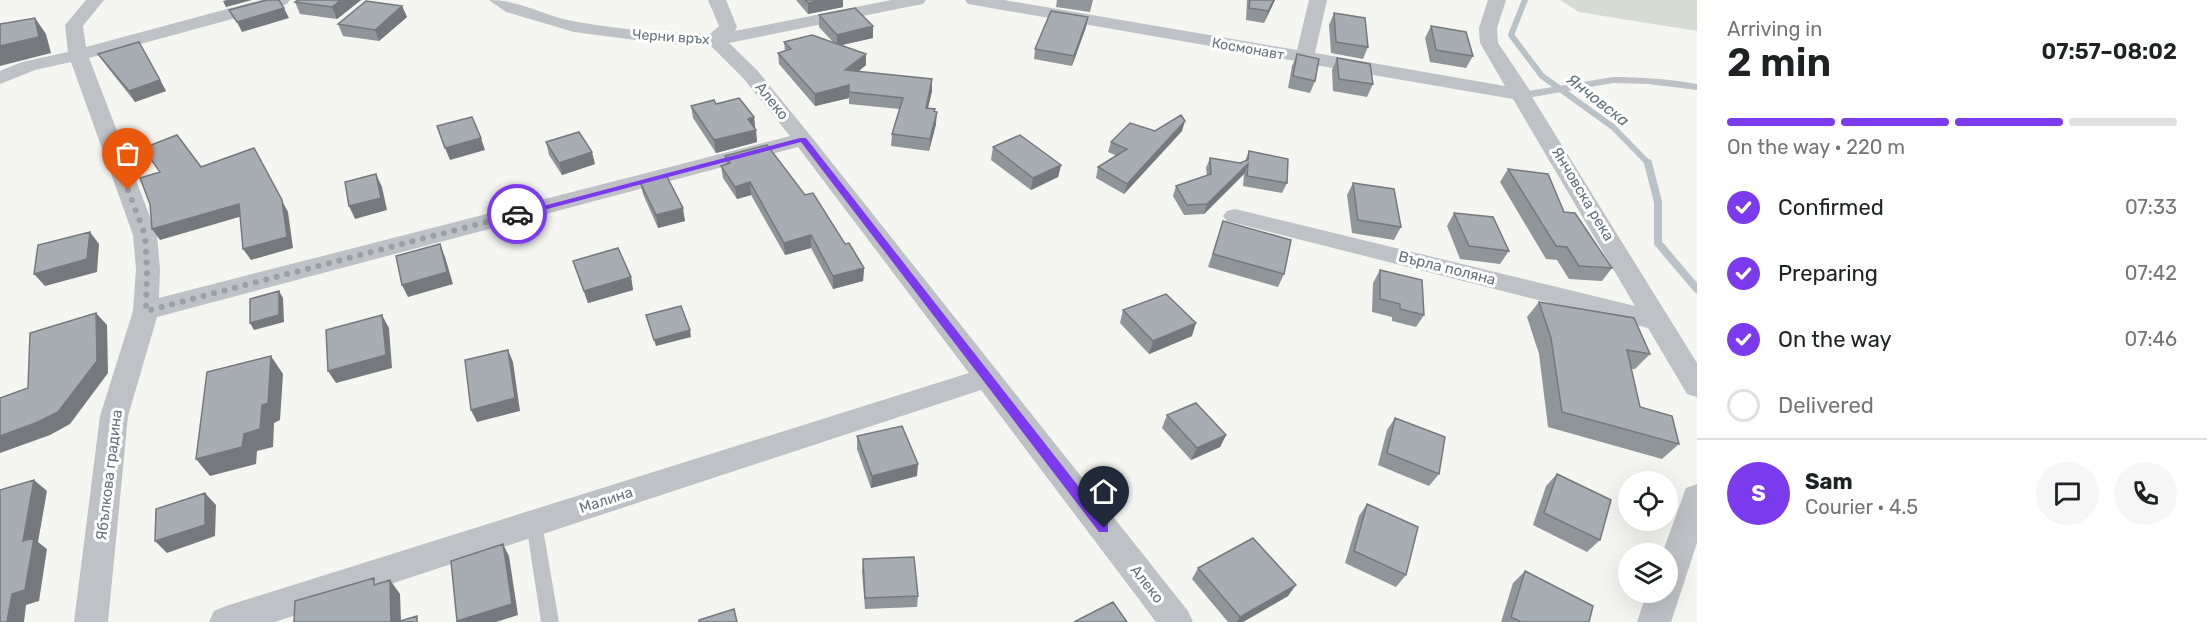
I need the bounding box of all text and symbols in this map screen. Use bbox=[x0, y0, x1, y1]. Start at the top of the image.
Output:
text: Arriving in bbox=[1727, 17, 1822, 41]
street label: Черни връх bbox=[632, 26, 711, 48]
street label: Космонавт bbox=[1210, 34, 1286, 64]
text: 07:57–08:02 bbox=[2042, 38, 2177, 65]
text: 2 min bbox=[1727, 40, 1831, 86]
water label: Янчовска bbox=[1563, 70, 1633, 130]
street label: Алеко bbox=[751, 78, 793, 124]
pin bbox=[102, 128, 153, 190]
text: On the way · 220 m bbox=[1727, 135, 1905, 159]
icon: bag bbox=[111, 137, 144, 170]
street label: Янчовска река bbox=[1548, 144, 1618, 244]
courier bbox=[487, 184, 547, 244]
icon: check bbox=[1727, 191, 1760, 224]
text: Confirmed bbox=[1778, 194, 1884, 221]
text: 07:33 bbox=[2125, 195, 2177, 219]
icon: car bbox=[501, 198, 534, 231]
street label: Върла поляна bbox=[1396, 247, 1498, 289]
icon: check bbox=[1727, 257, 1760, 290]
text: Preparing bbox=[1778, 260, 1878, 287]
text: 07:42 bbox=[2125, 261, 2177, 285]
icon: check bbox=[1727, 323, 1760, 356]
text: On the way bbox=[1778, 326, 1892, 353]
text: 07:46 bbox=[2124, 327, 2177, 351]
text: Delivered bbox=[1778, 392, 1874, 419]
street label: Ябълкова градина bbox=[92, 409, 126, 541]
button: chat bbox=[2036, 462, 2099, 525]
button: phone bbox=[2114, 462, 2177, 525]
pin bbox=[1078, 466, 1129, 528]
text: Sam bbox=[1805, 468, 1853, 495]
map controls bbox=[1618, 471, 1678, 603]
button: locate bbox=[1618, 471, 1678, 531]
icon: home bbox=[1087, 475, 1120, 508]
text: S bbox=[1751, 480, 1766, 507]
street label: Малина bbox=[577, 483, 635, 517]
text: Courier · 4.5 bbox=[1805, 495, 1918, 519]
button: layers bbox=[1618, 543, 1678, 603]
street label: Алеко bbox=[1127, 561, 1167, 607]

